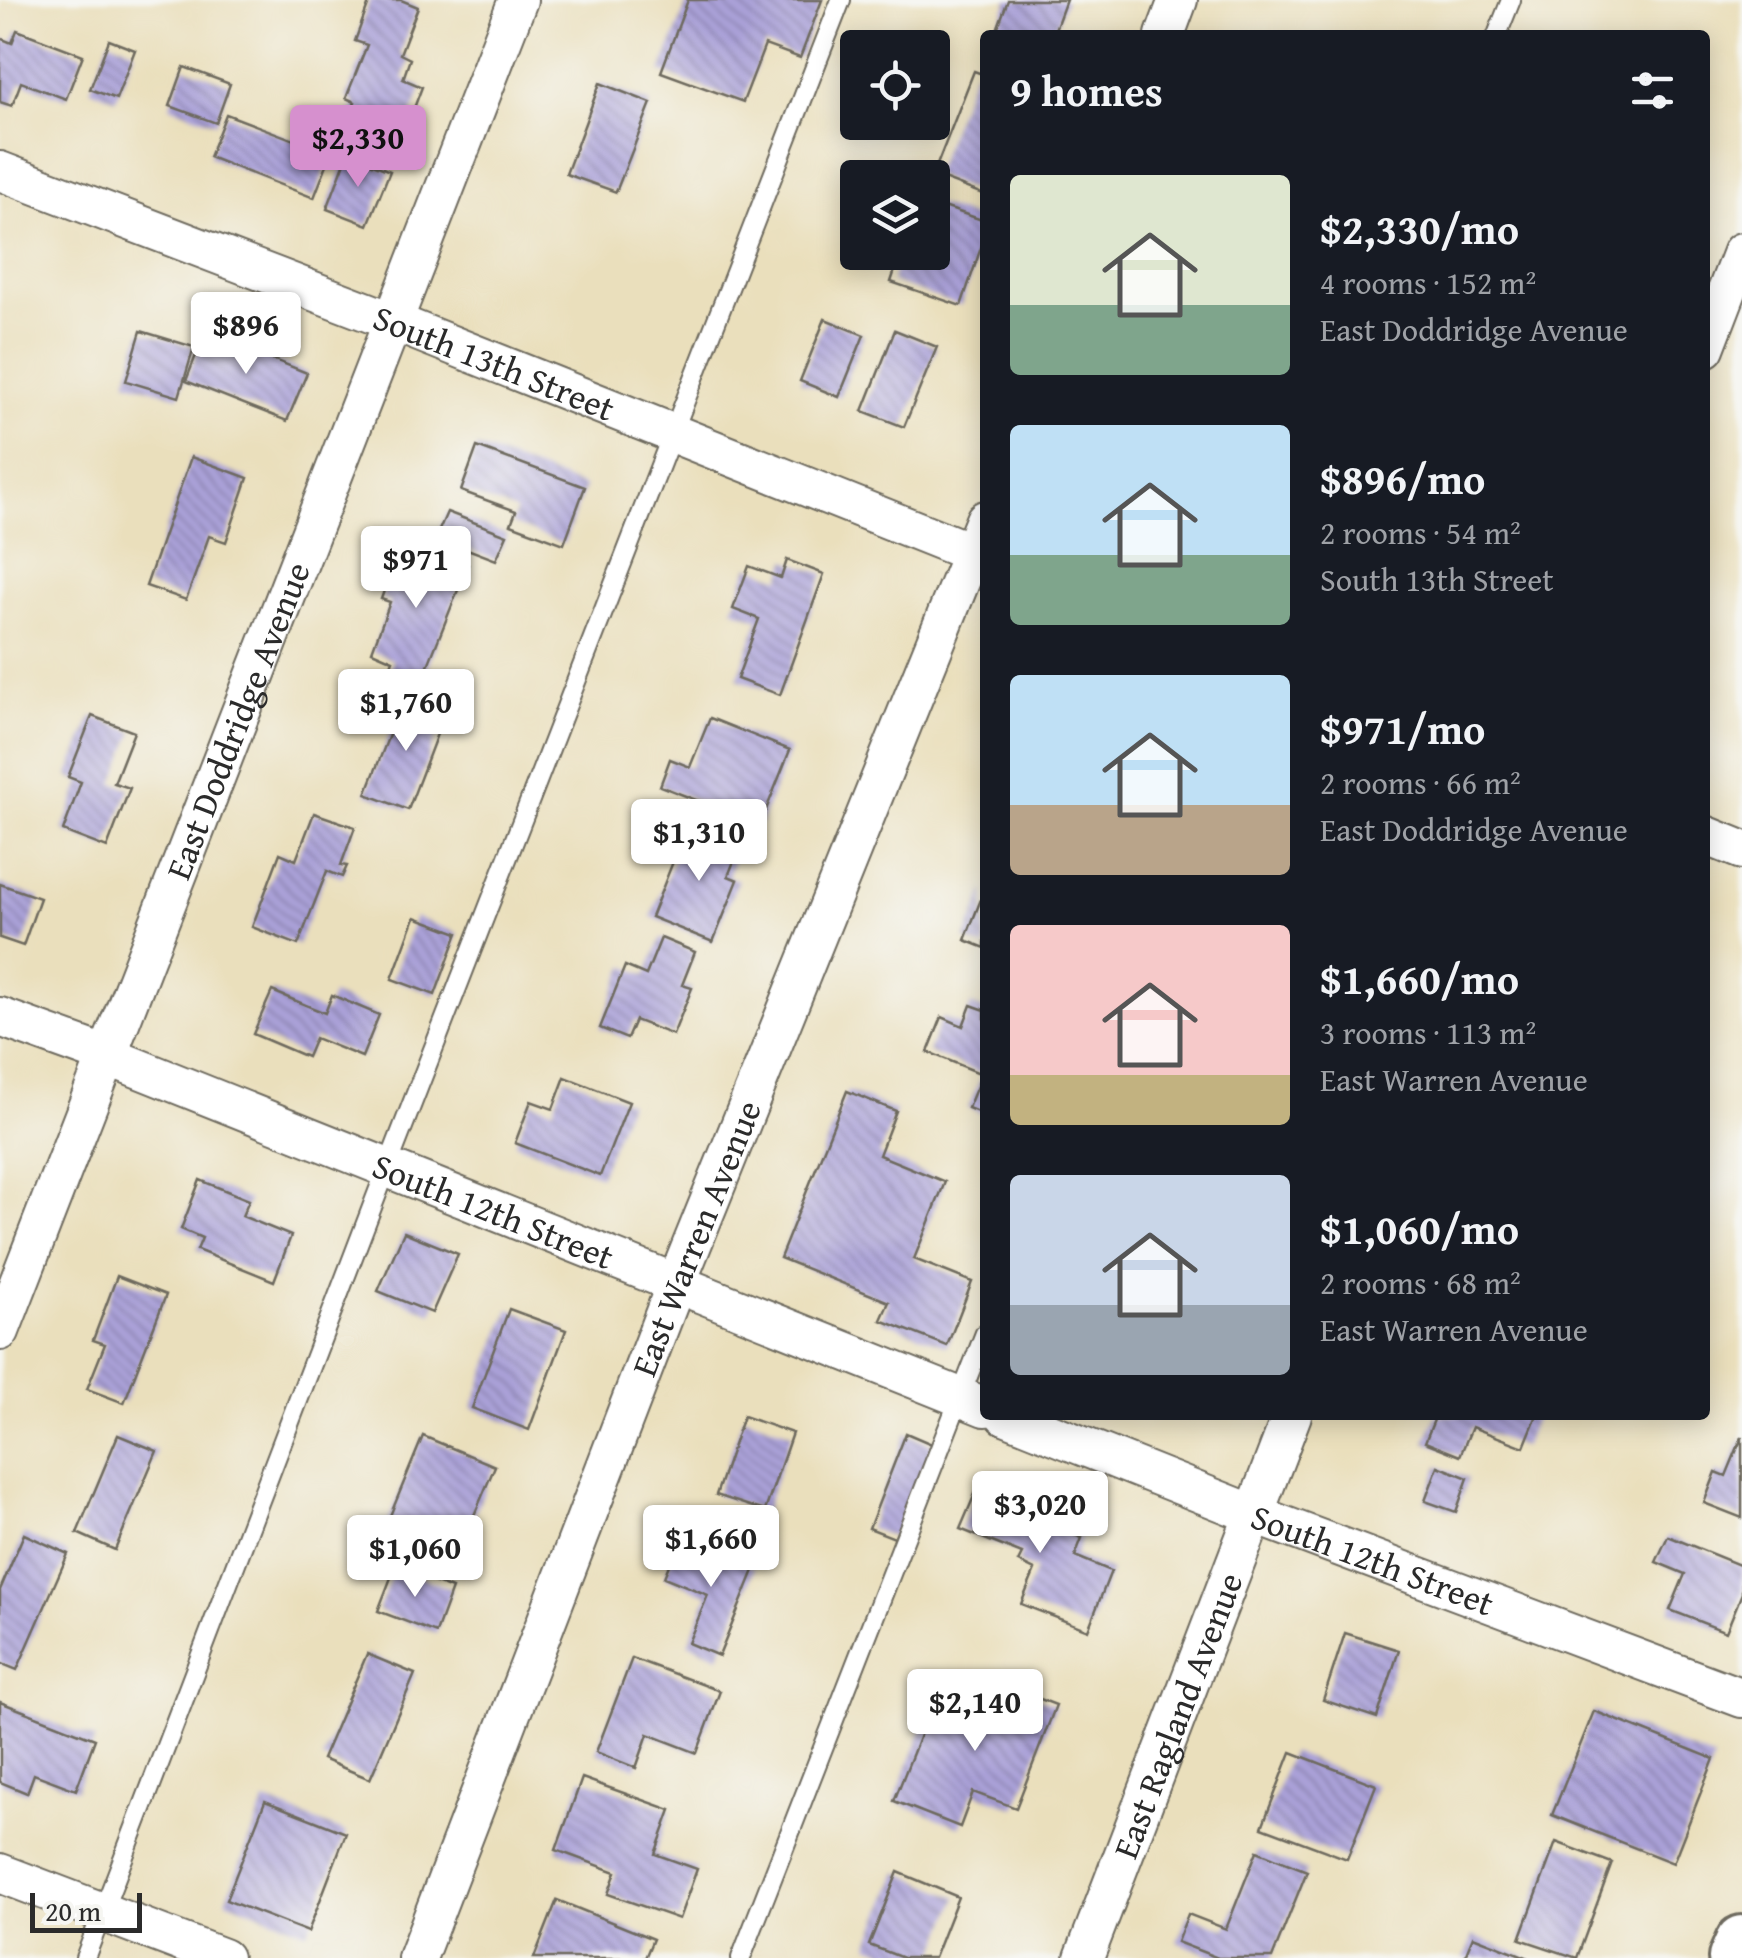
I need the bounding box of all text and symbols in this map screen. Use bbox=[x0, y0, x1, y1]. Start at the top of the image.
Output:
map controls bbox=[840, 30, 950, 270]
button: locate bbox=[840, 30, 950, 140]
text: 9 homes bbox=[1010, 60, 1163, 121]
icon: filters bbox=[1625, 63, 1680, 118]
pin: $2,330 bbox=[277, 105, 439, 190]
text: $2,330 bbox=[312, 114, 404, 161]
button: layers bbox=[840, 160, 950, 270]
text: $2,330/mo bbox=[1320, 198, 1519, 259]
icon: home bbox=[1090, 215, 1210, 335]
text: 4 rooms · 152 m² bbox=[1320, 259, 1536, 306]
street label: South 13th Street bbox=[366, 291, 623, 433]
pin: $896 bbox=[187, 292, 305, 377]
text: $896 bbox=[213, 301, 279, 348]
text: East Doddridge Avenue bbox=[1320, 306, 1628, 353]
text: $896/mo bbox=[1320, 448, 1485, 509]
icon: home bbox=[1090, 465, 1210, 585]
text: 2 rooms · 54 m² bbox=[1320, 509, 1521, 556]
pin: $971 bbox=[357, 526, 475, 611]
text: $971 bbox=[383, 535, 449, 582]
street label: East Doddridge Avenue bbox=[152, 554, 322, 887]
text: South 13th Street bbox=[1320, 556, 1554, 603]
pin: $1,760 bbox=[325, 669, 487, 754]
text: $1,760 bbox=[360, 678, 452, 725]
text: $971/mo bbox=[1320, 698, 1485, 759]
icon: home bbox=[1090, 715, 1210, 835]
text: 2 rooms · 66 m² bbox=[1320, 759, 1521, 806]
pin: $1,310 bbox=[618, 799, 780, 884]
text: East Doddridge Avenue bbox=[1320, 806, 1628, 853]
text: $1,310 bbox=[653, 808, 745, 855]
text: $1,660/mo bbox=[1320, 948, 1519, 1009]
icon: home bbox=[1090, 965, 1210, 1085]
text: 3 rooms · 113 m² bbox=[1320, 1009, 1536, 1056]
text: East Warren Avenue bbox=[1320, 1056, 1588, 1103]
street label: East Warren Avenue bbox=[618, 1092, 773, 1383]
street label: South 12th Street bbox=[365, 1139, 622, 1282]
text: $1,060/mo bbox=[1320, 1198, 1519, 1259]
icon: home bbox=[1090, 1215, 1210, 1335]
text: 2 rooms · 68 m² bbox=[1320, 1259, 1521, 1306]
text: East Warren Avenue bbox=[1320, 1306, 1588, 1353]
pin: $3,020 bbox=[959, 1471, 1121, 1556]
text: $3,020 bbox=[994, 1480, 1086, 1527]
street label: South 12th Street bbox=[1244, 1490, 1501, 1628]
pin: $1,660 bbox=[630, 1505, 792, 1590]
text: $1,660 bbox=[665, 1514, 757, 1561]
pin: $1,060 bbox=[334, 1515, 496, 1600]
text: $1,060 bbox=[369, 1524, 461, 1571]
street label: East Ragland Avenue bbox=[1099, 1565, 1255, 1866]
pin: $2,140 bbox=[894, 1669, 1056, 1754]
text: $2,140 bbox=[929, 1678, 1021, 1725]
scale bar bbox=[30, 1888, 142, 1932]
text: 20 m bbox=[45, 1890, 101, 1931]

